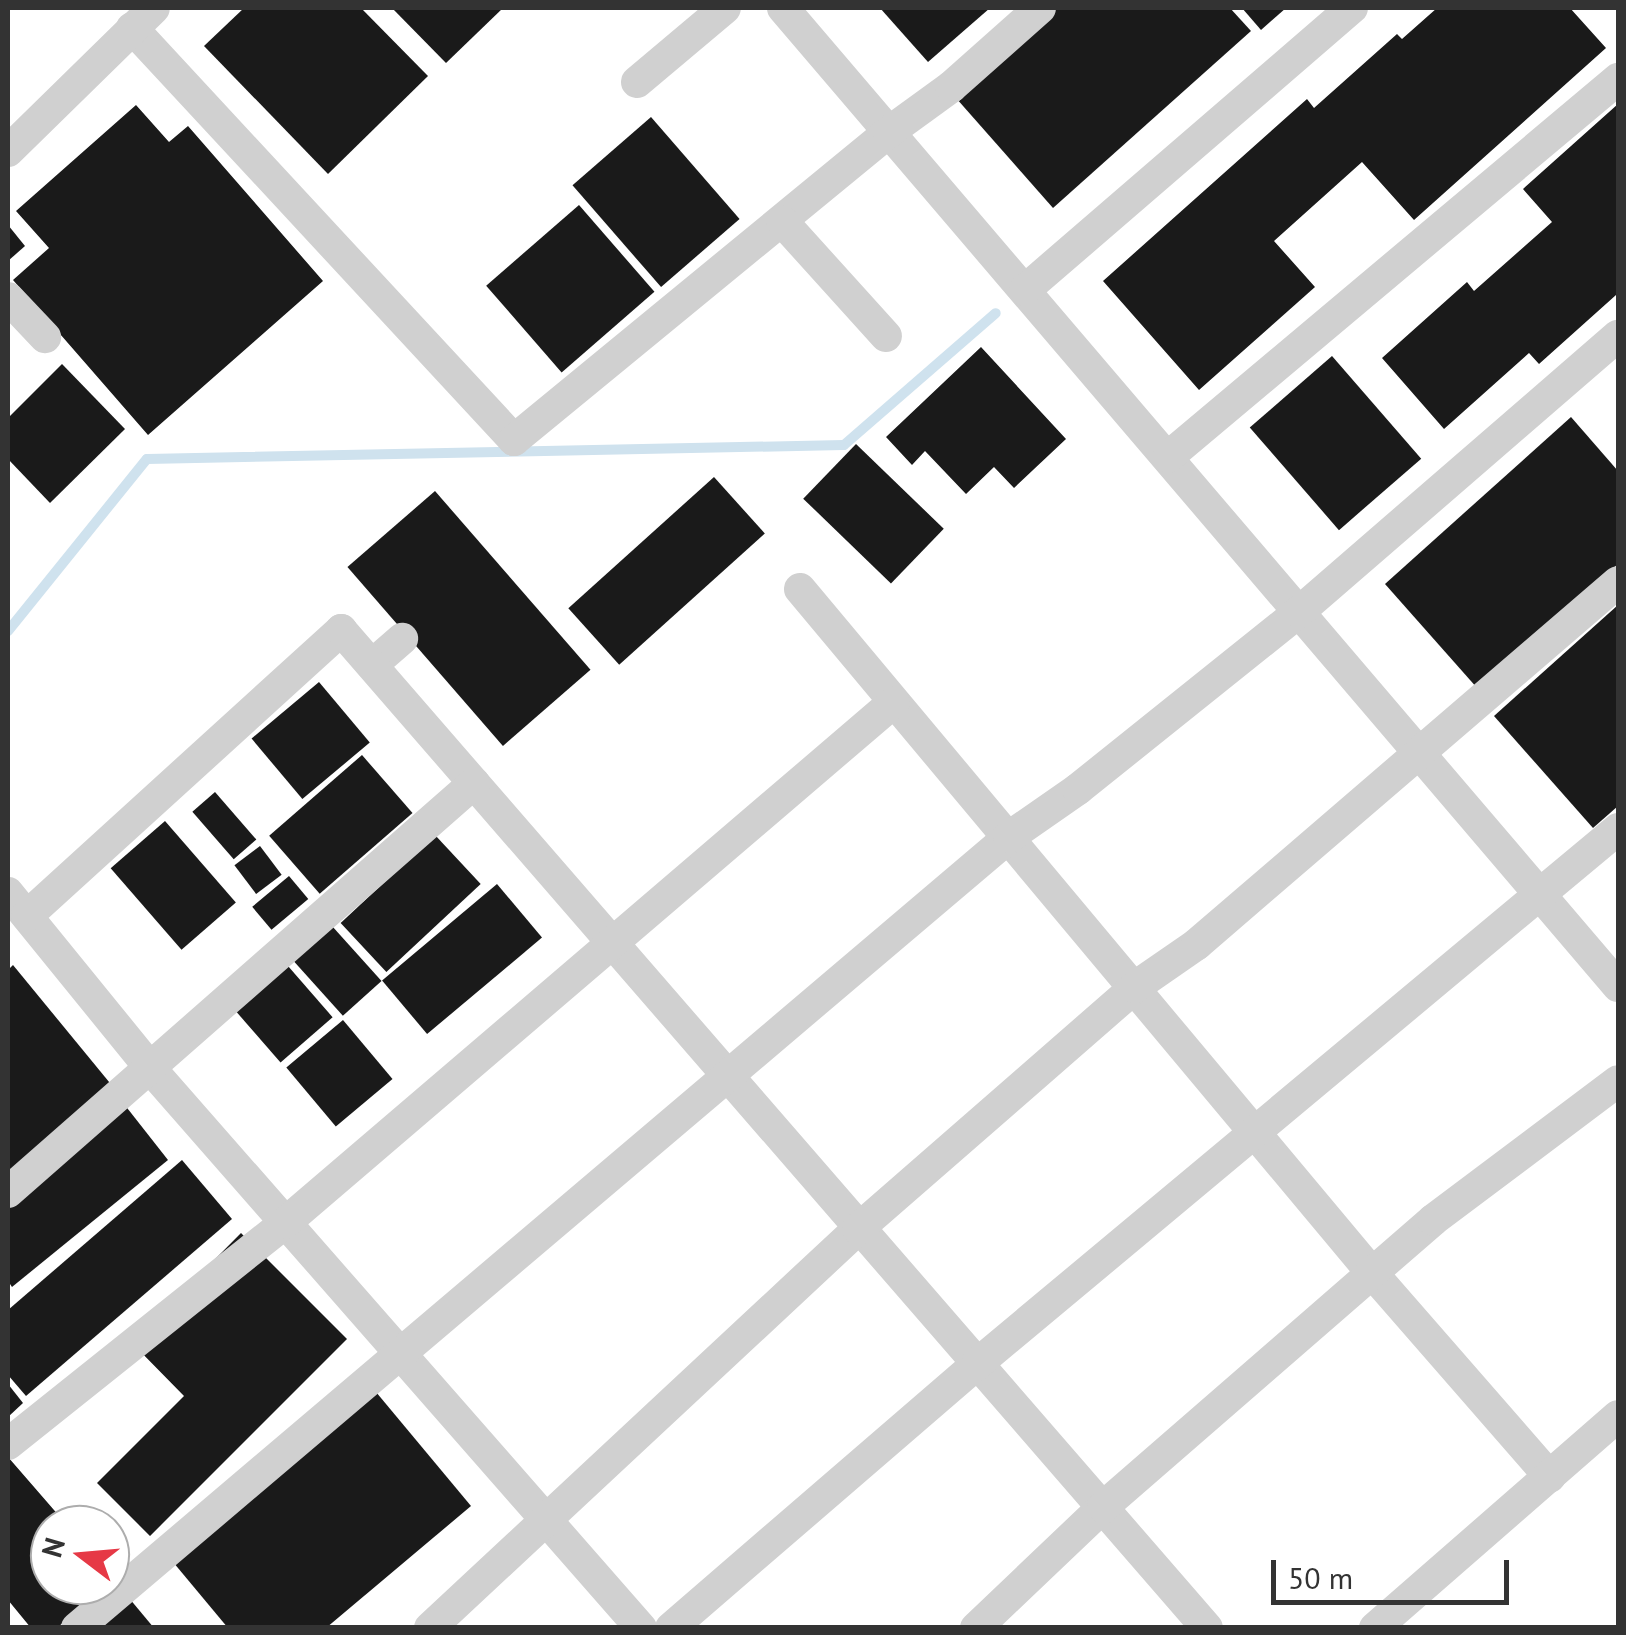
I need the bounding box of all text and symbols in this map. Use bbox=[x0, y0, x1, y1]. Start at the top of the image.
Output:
north arrow bbox=[30, 1505, 130, 1605]
text: N bbox=[32, 1533, 73, 1561]
scale bar bbox=[1276, 1540, 1514, 1602]
text: 50 m bbox=[1288, 1558, 1353, 1597]

